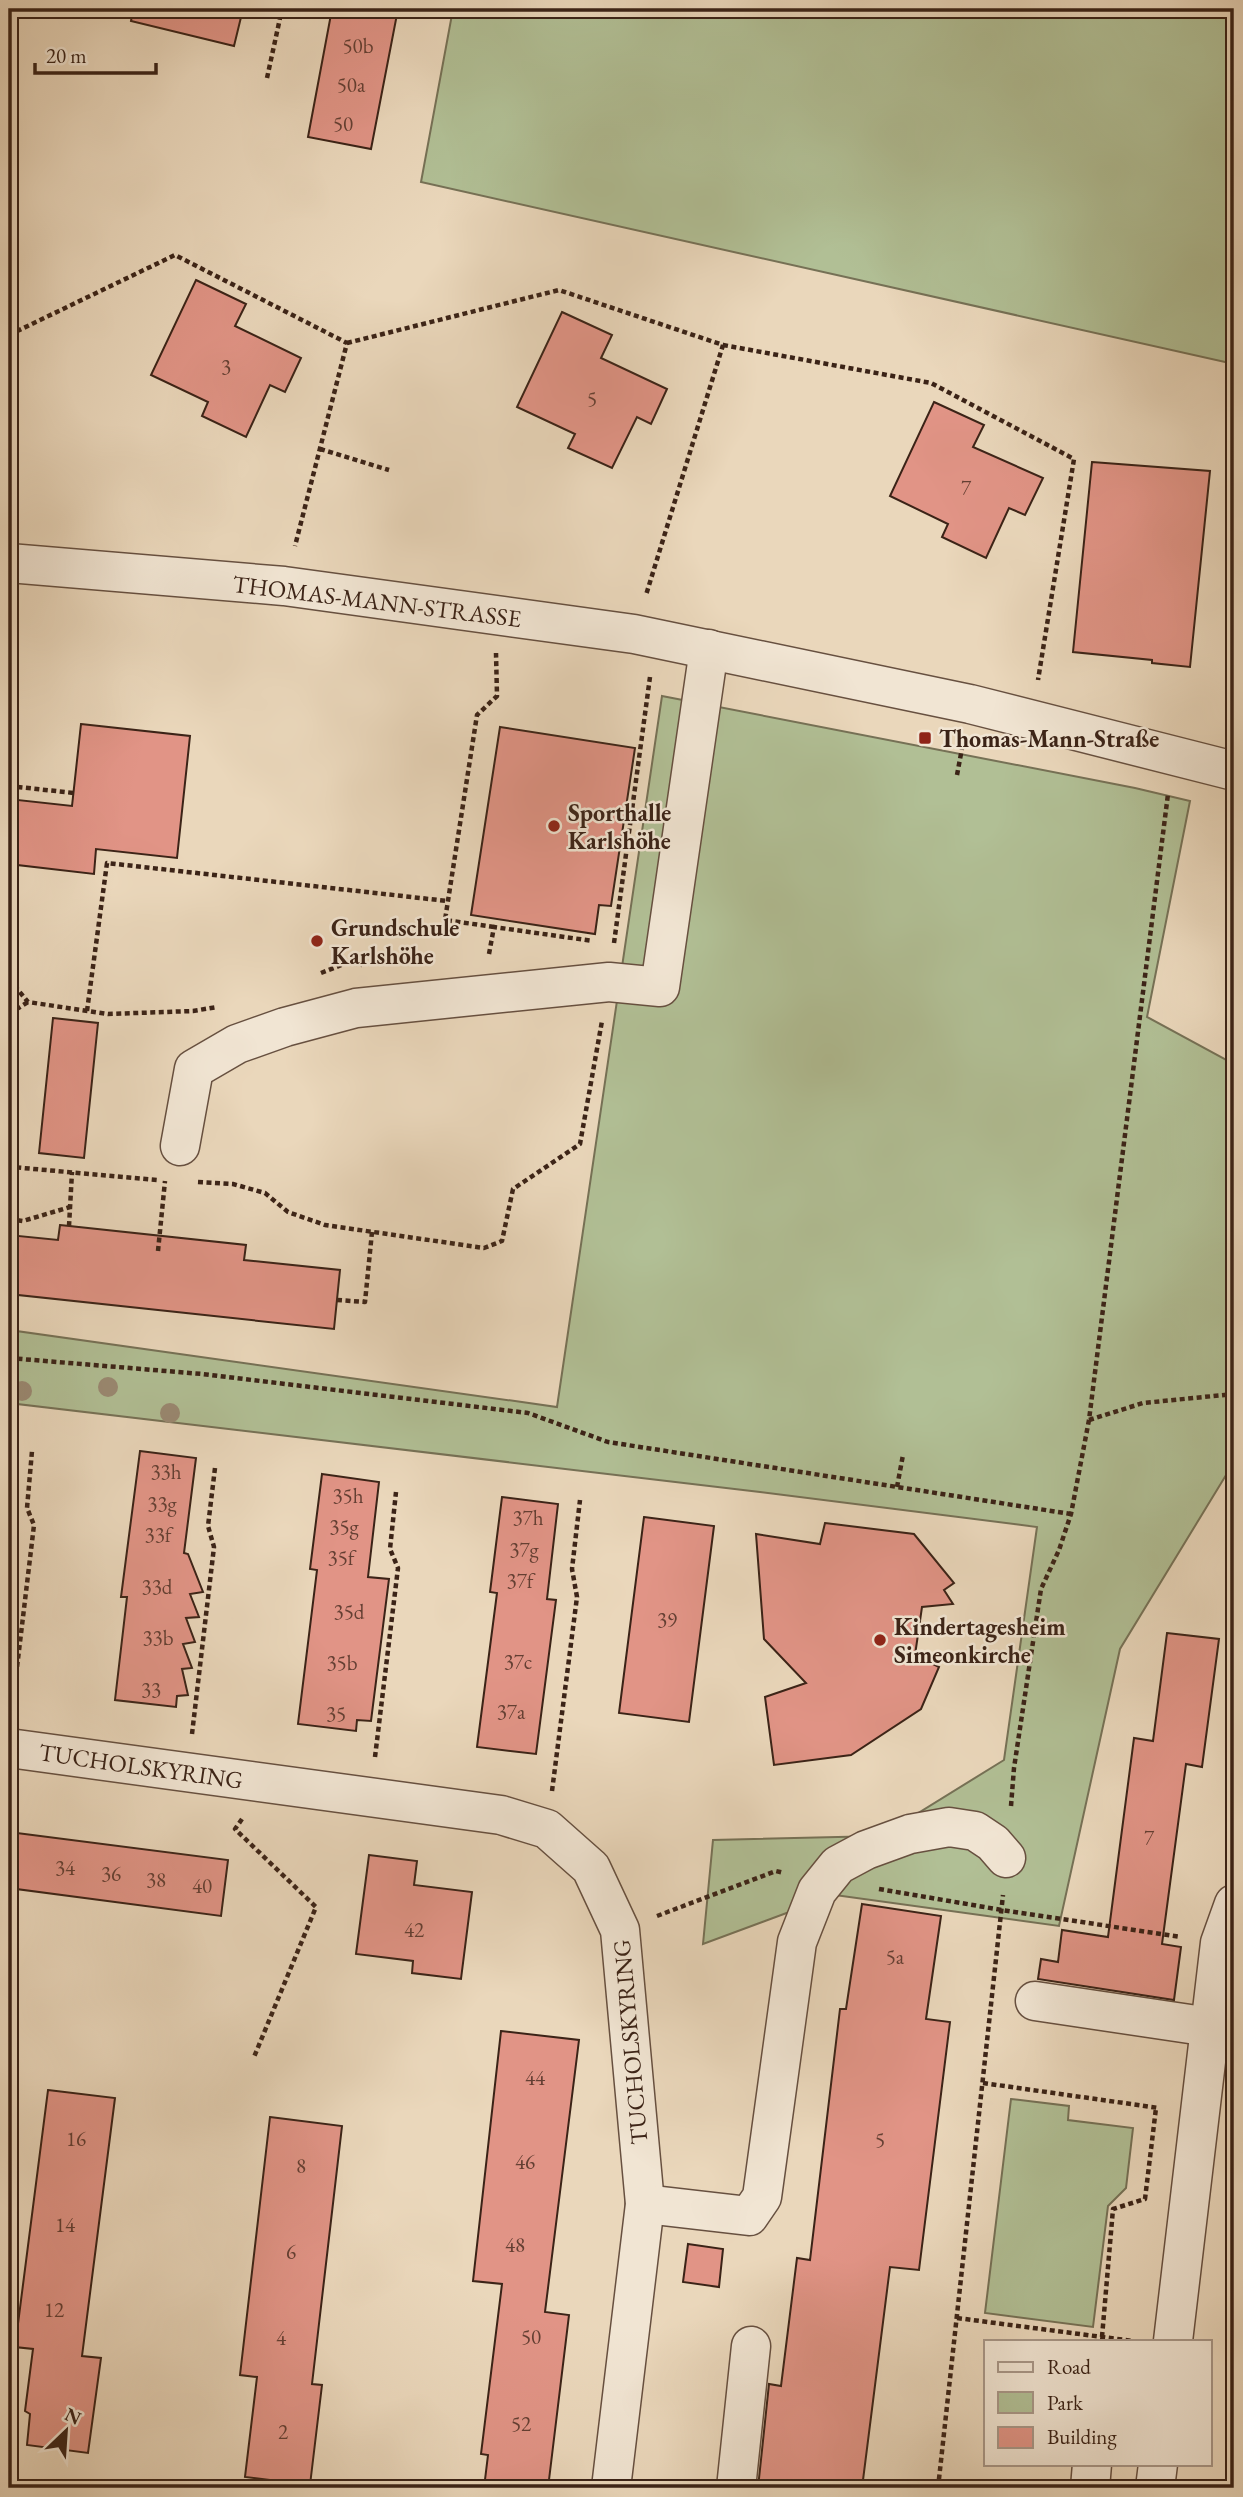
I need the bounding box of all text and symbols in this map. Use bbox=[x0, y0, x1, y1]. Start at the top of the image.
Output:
scale bar bbox=[35, 32, 156, 76]
house number: 50b bbox=[343, 32, 374, 59]
text: 20 m bbox=[46, 42, 87, 69]
house number: 50a bbox=[337, 71, 366, 98]
house number: 50 bbox=[333, 110, 353, 137]
house number: 3 bbox=[221, 353, 231, 380]
house number: 5 bbox=[587, 385, 597, 412]
house number: 7 bbox=[961, 474, 972, 501]
street label: THOMAS-MANN-STRASSE bbox=[231, 568, 523, 634]
place label: Thomas-Mann-Straße bbox=[939, 723, 1159, 754]
marker: Thomas-Mann-Straße bbox=[917, 730, 933, 746]
place label: Sporthalle Karlshöhe bbox=[568, 797, 671, 856]
marker: Sporthalle Karlshöhe bbox=[546, 818, 562, 834]
place label: Grundschule Karlshöhe bbox=[331, 912, 459, 971]
marker: Grundschule Karlshöhe bbox=[309, 933, 325, 949]
house number: 33h bbox=[151, 1458, 182, 1485]
house number: 35h bbox=[333, 1482, 364, 1509]
house number: 33g bbox=[147, 1490, 178, 1517]
house number: 37h bbox=[513, 1504, 544, 1531]
house number: 35g bbox=[329, 1513, 360, 1540]
house number: 33f bbox=[145, 1521, 174, 1548]
house number: 37g bbox=[509, 1536, 540, 1563]
house number: 35f bbox=[328, 1544, 357, 1571]
house number: 37f bbox=[507, 1567, 536, 1594]
house number: 33d bbox=[142, 1573, 173, 1600]
house number: 35d bbox=[334, 1598, 365, 1625]
house number: 39 bbox=[657, 1606, 677, 1633]
place label: Kindertagesheim Simeonkirche bbox=[894, 1611, 1066, 1670]
house number: 33b bbox=[143, 1624, 174, 1651]
marker: Kindertagesheim Simeonkirche bbox=[872, 1632, 888, 1648]
house number: 37c bbox=[504, 1648, 532, 1675]
house number: 35b bbox=[327, 1649, 358, 1676]
house number: 33 bbox=[141, 1676, 161, 1703]
house number: 37a bbox=[497, 1698, 526, 1725]
house number: 35 bbox=[326, 1700, 346, 1727]
street label: TUCHOLSKYRING bbox=[37, 1736, 245, 1796]
house number: 7 bbox=[1144, 1824, 1155, 1851]
house number: 34 bbox=[55, 1854, 76, 1881]
house number: 36 bbox=[101, 1860, 121, 1887]
house number: 38 bbox=[146, 1866, 166, 1893]
house number: 40 bbox=[192, 1872, 212, 1899]
house number: 42 bbox=[404, 1916, 424, 1943]
street label: TUCHOLSKYRING bbox=[606, 1938, 654, 2146]
house number: 5a bbox=[886, 1943, 905, 1970]
house number: 44 bbox=[525, 2064, 546, 2091]
house number: 16 bbox=[66, 2125, 86, 2152]
house number: 5 bbox=[875, 2126, 885, 2153]
house number: 46 bbox=[515, 2148, 535, 2175]
house number: 8 bbox=[296, 2152, 306, 2179]
house number: 14 bbox=[55, 2211, 76, 2238]
house number: 48 bbox=[505, 2231, 525, 2258]
house number: 6 bbox=[286, 2238, 296, 2265]
house number: 12 bbox=[44, 2296, 64, 2323]
house number: 50 bbox=[521, 2323, 541, 2350]
house number: 4 bbox=[276, 2324, 287, 2351]
legend bbox=[984, 2340, 1212, 2466]
text: Road bbox=[1047, 2353, 1091, 2380]
text: Park bbox=[1047, 2389, 1084, 2416]
north arrow bbox=[32, 2396, 102, 2466]
text: N bbox=[61, 2401, 86, 2431]
house number: 52 bbox=[511, 2410, 531, 2437]
house number: 2 bbox=[278, 2418, 288, 2445]
text: Building bbox=[1047, 2423, 1117, 2450]

